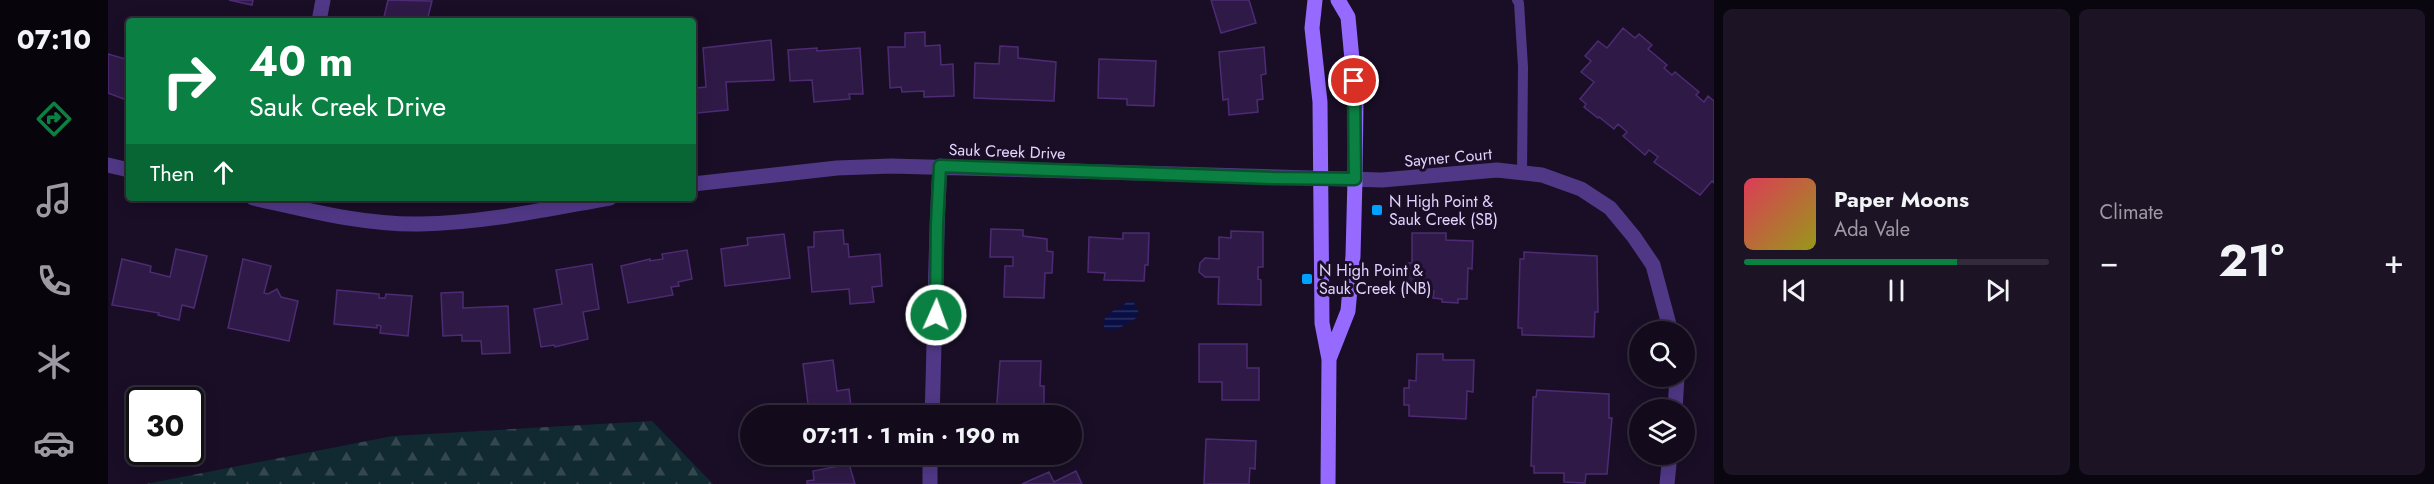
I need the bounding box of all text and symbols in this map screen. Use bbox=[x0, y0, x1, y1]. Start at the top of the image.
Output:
text: 07:10 bbox=[17, 20, 91, 59]
text: 40 m bbox=[249, 31, 353, 92]
icon: right bbox=[150, 42, 228, 120]
pin bbox=[1328, 55, 1379, 106]
icon: arrive bbox=[1337, 64, 1370, 97]
text: Sauk Creek Drive bbox=[249, 87, 446, 126]
icon: directions bbox=[33, 98, 75, 140]
street label: Sauk Creek Drive bbox=[948, 138, 1066, 165]
street label: Sayner Court bbox=[1403, 142, 1493, 173]
icon: ahead bbox=[207, 156, 240, 189]
text: Then bbox=[150, 157, 195, 189]
icon: music bbox=[33, 179, 75, 221]
text: Paper Moons bbox=[1834, 183, 1969, 215]
place label: N High Point & Sauk Creek (SB) bbox=[1389, 190, 1498, 231]
text: Climate bbox=[2100, 198, 2163, 227]
marker: N High Point & Sauk Creek (SB) bbox=[1370, 203, 1384, 217]
text: Ada Vale bbox=[1834, 215, 1910, 244]
text: 21° bbox=[2218, 228, 2284, 293]
text: − bbox=[2100, 238, 2119, 285]
text: + bbox=[2384, 238, 2404, 285]
place label: N High Point & Sauk Creek (NB) bbox=[1319, 259, 1431, 300]
icon: phone bbox=[33, 260, 75, 302]
marker: N High Point & Sauk Creek (NB) bbox=[1300, 272, 1314, 286]
icon: previous bbox=[1778, 274, 1811, 307]
icon: pause bbox=[1880, 274, 1913, 307]
icon: next bbox=[1981, 274, 2014, 307]
position arrow bbox=[904, 283, 968, 347]
map controls bbox=[1629, 321, 1695, 465]
button: search bbox=[1629, 321, 1695, 387]
icon: climate bbox=[33, 341, 75, 383]
speed limit sign: 30 bbox=[126, 387, 204, 465]
button: layers bbox=[1629, 399, 1695, 465]
text: 07:11 · 1 min · 190 m bbox=[802, 419, 1020, 451]
icon: car bbox=[33, 422, 75, 464]

